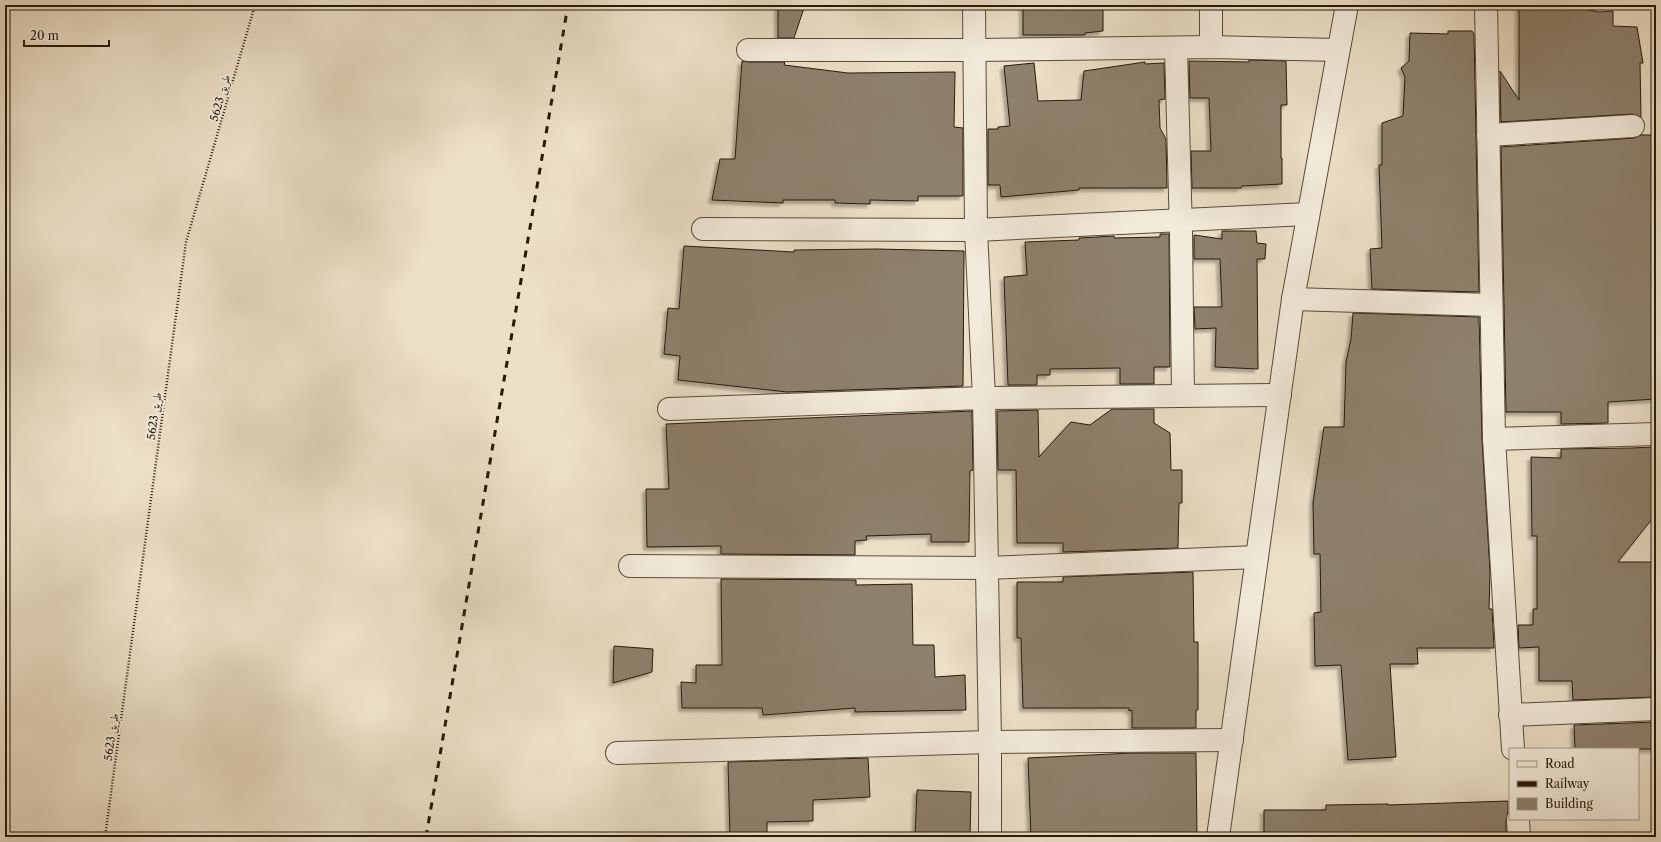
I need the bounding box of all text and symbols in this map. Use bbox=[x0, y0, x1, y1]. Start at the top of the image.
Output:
scale bar bbox=[24, 22, 109, 48]
text: 20 m bbox=[30, 28, 59, 43]
street label: طريق 5623 bbox=[207, 73, 234, 123]
street label: طريق 5623 bbox=[144, 391, 165, 441]
street label: طريق 5623 bbox=[101, 712, 122, 762]
legend bbox=[1509, 748, 1639, 820]
text: Road bbox=[1545, 756, 1575, 771]
text: Railway bbox=[1545, 776, 1590, 791]
text: Building bbox=[1545, 796, 1593, 811]

